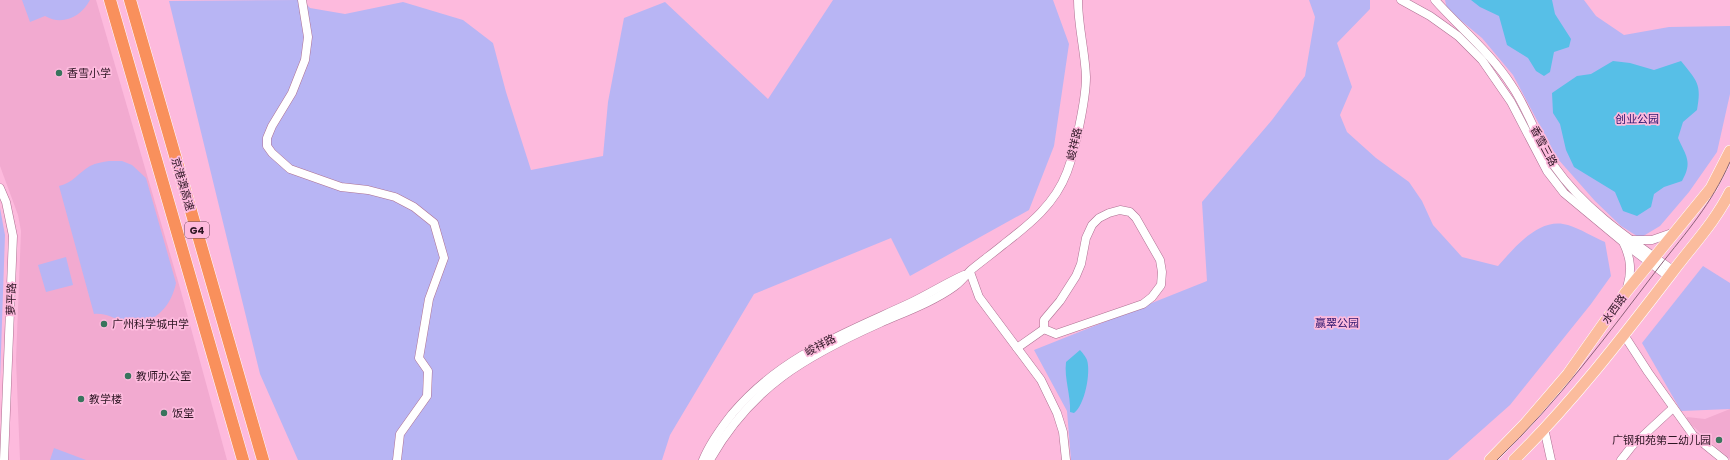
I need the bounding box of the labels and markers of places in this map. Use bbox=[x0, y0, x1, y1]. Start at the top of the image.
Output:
place label: 香雪小学 bbox=[67, 65, 111, 81]
marker: 香雪小学 bbox=[54, 68, 64, 78]
place label: 广州科学城中学 bbox=[112, 316, 189, 332]
marker: 广州科学城中学 bbox=[99, 319, 109, 329]
place label: 教师办公室 bbox=[136, 368, 191, 384]
marker: 教师办公室 bbox=[123, 371, 133, 381]
place label: 教学楼 bbox=[89, 391, 122, 407]
marker: 教学楼 bbox=[76, 394, 86, 404]
place label: 饭堂 bbox=[172, 405, 194, 421]
marker: 饭堂 bbox=[159, 408, 169, 418]
place label: 广钢和苑第二幼儿园 bbox=[1612, 432, 1711, 448]
marker: 广钢和苑第二幼儿园 bbox=[1714, 435, 1724, 445]

